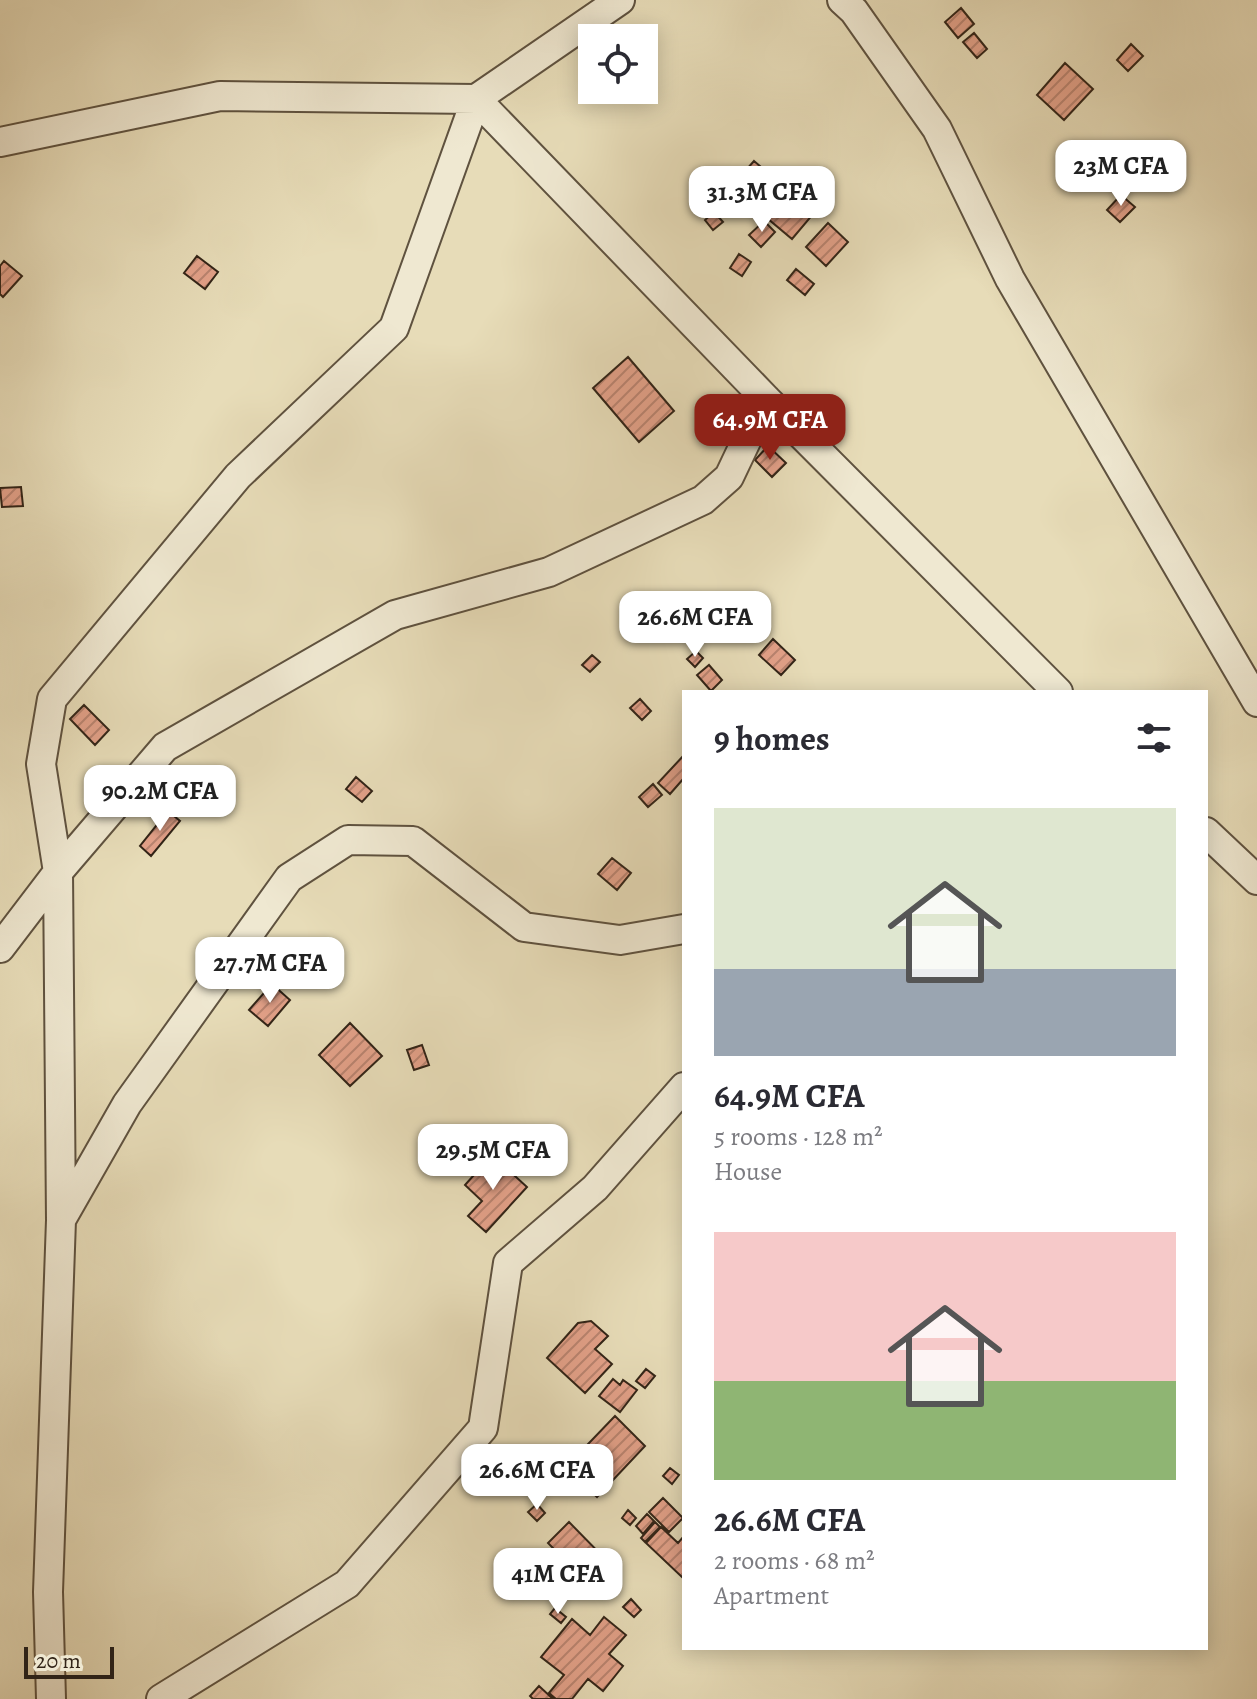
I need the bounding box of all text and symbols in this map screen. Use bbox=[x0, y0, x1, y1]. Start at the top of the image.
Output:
map controls bbox=[578, 24, 658, 104]
button: locate bbox=[578, 24, 658, 104]
pin: 23M CFA bbox=[1047, 140, 1195, 208]
text: 23M CFA bbox=[1073, 148, 1169, 183]
pin: 31.3M CFA bbox=[670, 166, 854, 234]
text: 31.3M CFA bbox=[707, 174, 817, 209]
pin: 64.9M CFA bbox=[678, 394, 862, 462]
text: 64.9M CFA bbox=[712, 402, 828, 437]
pin: 26.6M CFA bbox=[603, 591, 787, 659]
text: 26.6M CFA bbox=[637, 599, 753, 634]
text: 9 homes bbox=[714, 715, 830, 762]
icon: filters bbox=[1132, 716, 1176, 760]
pin: 90.2M CFA bbox=[68, 765, 252, 833]
text: 90.2M CFA bbox=[102, 773, 218, 808]
icon: home bbox=[873, 860, 1017, 1004]
pin: 27.7M CFA bbox=[178, 937, 362, 1005]
text: 27.7M CFA bbox=[213, 945, 327, 980]
text: 64.9M CFA bbox=[714, 1072, 864, 1119]
text: 5 rooms · 128 m² bbox=[714, 1119, 883, 1154]
pin: 29.5M CFA bbox=[401, 1124, 585, 1192]
text: 29.5M CFA bbox=[436, 1132, 550, 1167]
text: House bbox=[714, 1154, 782, 1189]
icon: home bbox=[873, 1284, 1017, 1428]
pin: 26.6M CFA bbox=[445, 1444, 629, 1512]
text: 26.6M CFA bbox=[479, 1452, 595, 1487]
text: 26.6M CFA bbox=[714, 1496, 865, 1543]
text: 2 rooms · 68 m² bbox=[714, 1543, 875, 1578]
pin: 41M CFA bbox=[484, 1548, 632, 1616]
text: 41M CFA bbox=[511, 1556, 605, 1591]
text: Apartment bbox=[714, 1578, 829, 1613]
scale bar bbox=[24, 1643, 114, 1679]
text: 20 m bbox=[36, 1646, 81, 1676]

